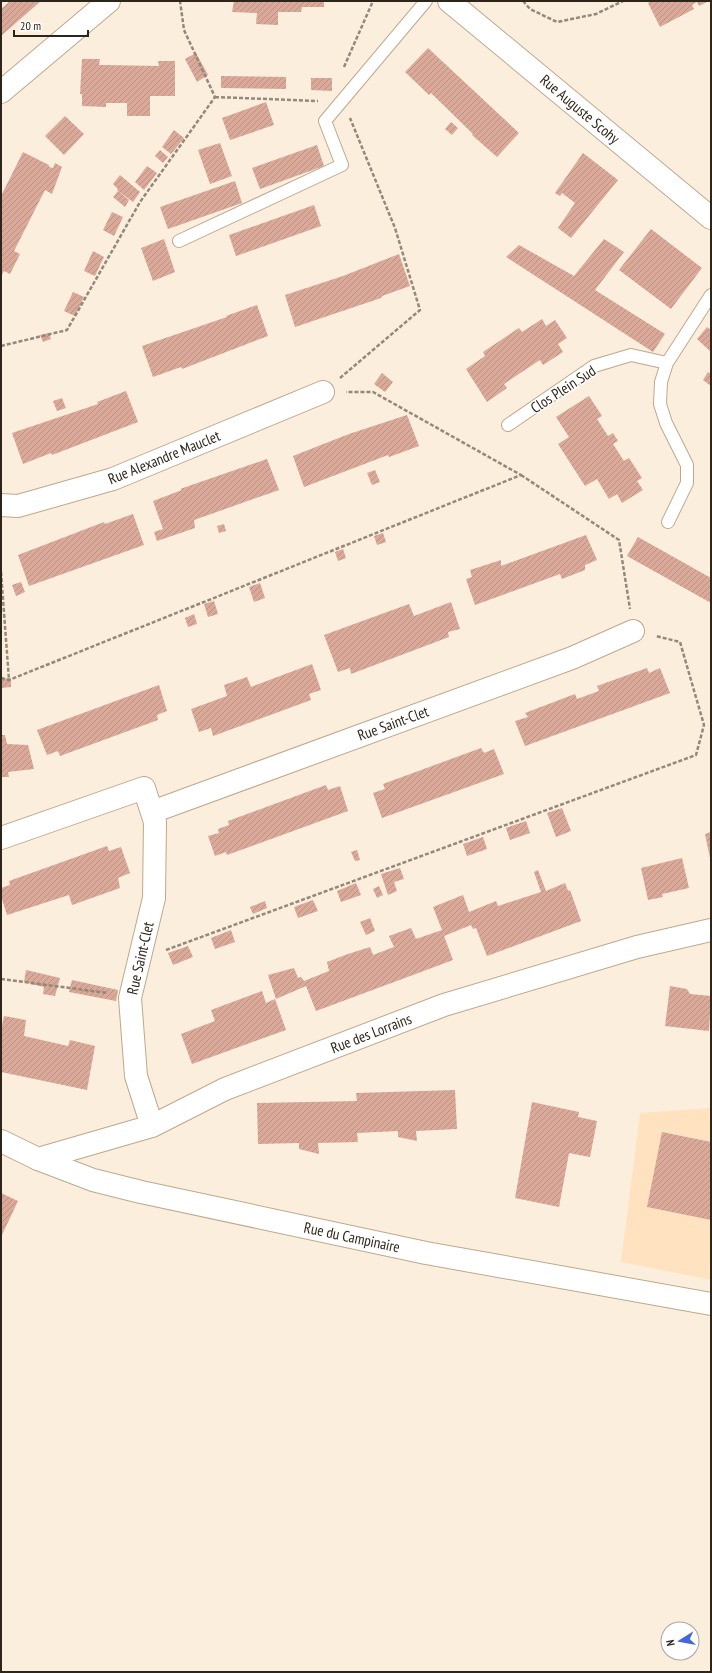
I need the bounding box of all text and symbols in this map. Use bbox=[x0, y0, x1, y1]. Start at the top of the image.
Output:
scale bar bbox=[14, 12, 88, 38]
text: 20 m bbox=[20, 18, 41, 33]
street label: Rue Auguste Scohy bbox=[536, 70, 624, 148]
street label: Clos Plein Sud bbox=[527, 361, 599, 417]
street label: Rue Alexandre Mauclet bbox=[105, 426, 223, 488]
street label: Rue Saint-Clet bbox=[355, 701, 431, 745]
street label: Rue Saint-Clet bbox=[122, 920, 158, 996]
street label: Rue des Lorrains bbox=[328, 1009, 414, 1057]
street label: Rue du Campinaire bbox=[302, 1218, 402, 1256]
north arrow bbox=[660, 1621, 700, 1661]
text: N bbox=[663, 1639, 678, 1647]

